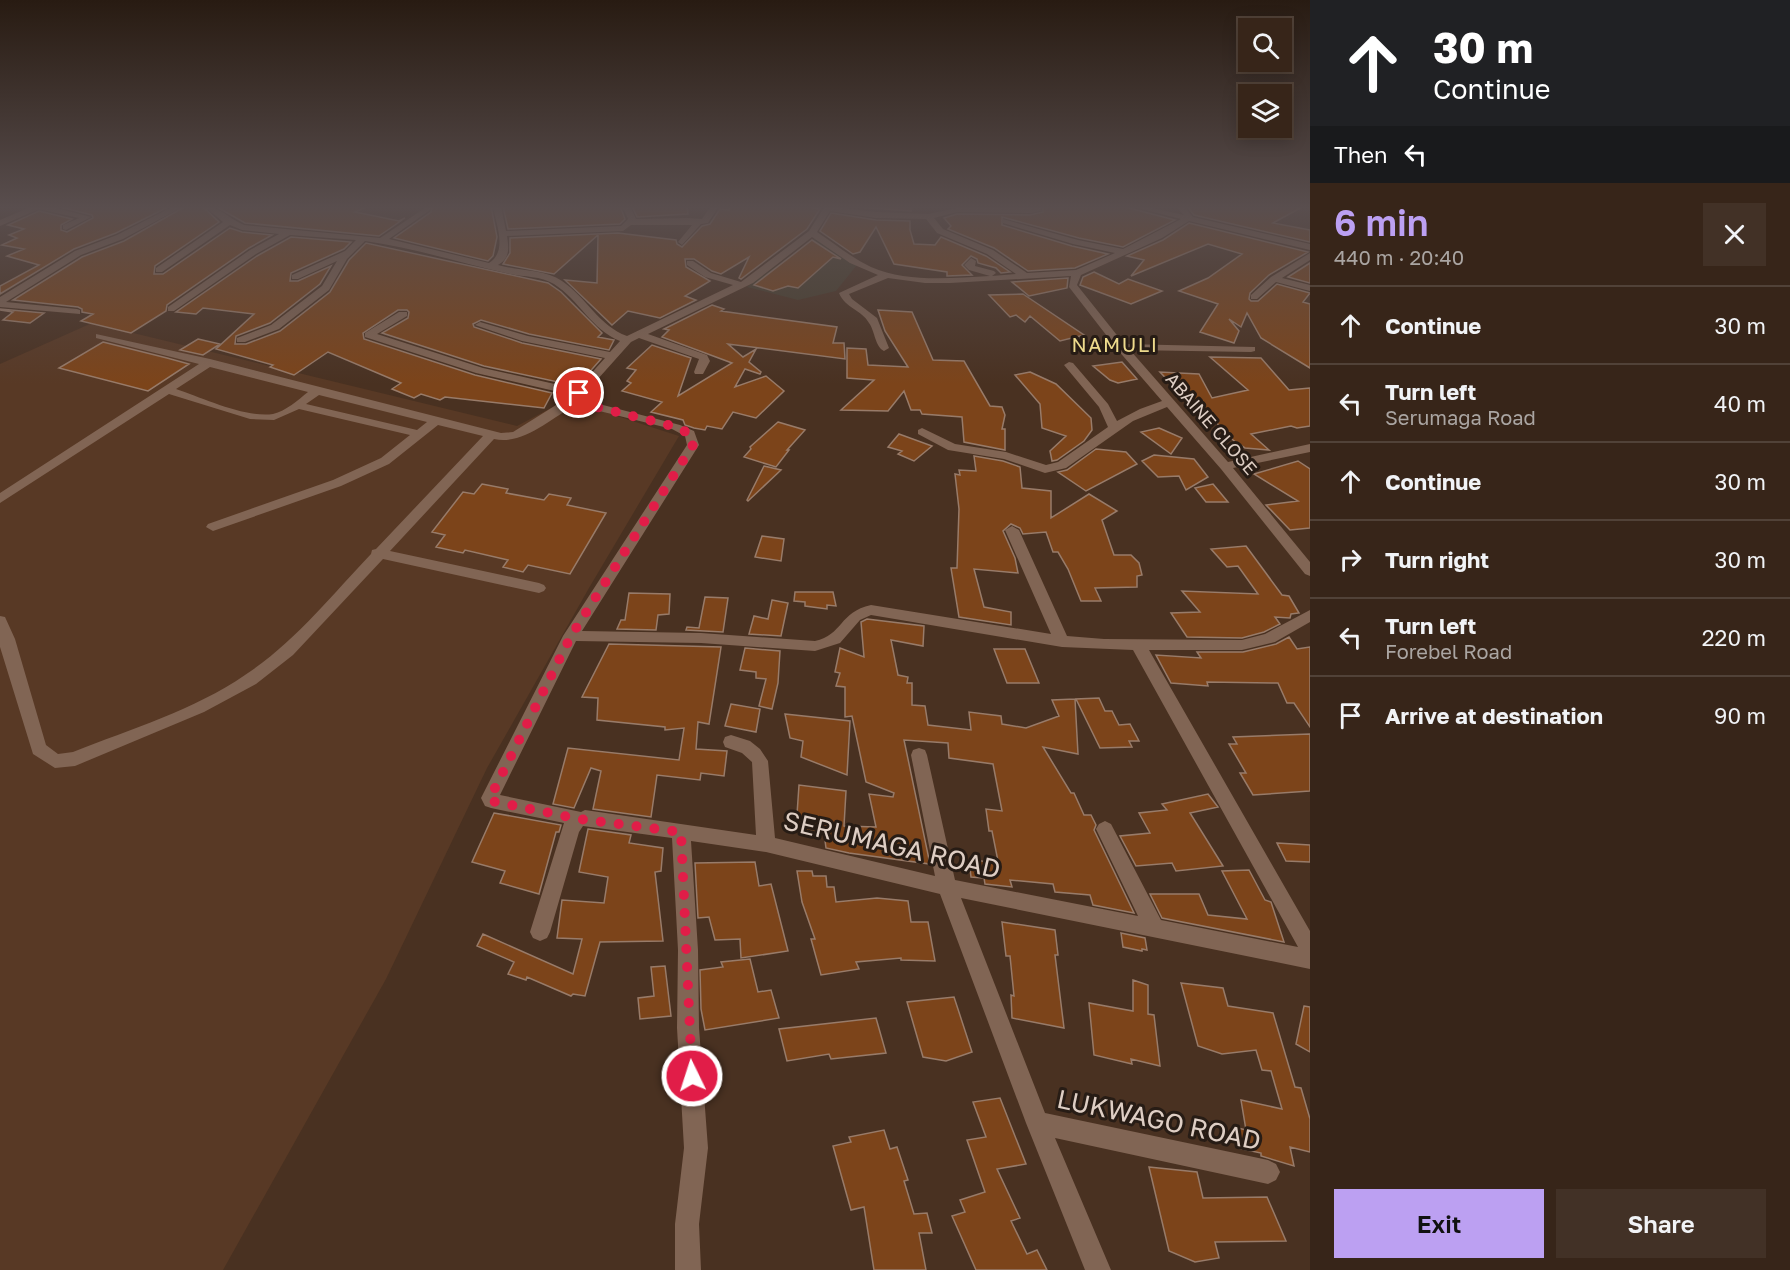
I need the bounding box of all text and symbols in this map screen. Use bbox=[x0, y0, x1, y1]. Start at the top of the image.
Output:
map controls bbox=[1238, 18, 1292, 138]
button: search bbox=[1238, 18, 1292, 72]
text: 30 m bbox=[1433, 22, 1533, 72]
icon: ahead bbox=[1334, 24, 1412, 102]
text: Continue bbox=[1433, 73, 1551, 105]
button: layers bbox=[1238, 84, 1292, 138]
icon: left bbox=[1399, 138, 1432, 171]
text: Then bbox=[1334, 141, 1387, 168]
text: 6 min bbox=[1334, 201, 1429, 244]
button: close bbox=[1703, 203, 1766, 266]
text: 440 m · 20:40 bbox=[1334, 245, 1464, 269]
icon: ahead bbox=[1334, 309, 1367, 342]
text: Continue bbox=[1385, 312, 1481, 339]
text: 30 m bbox=[1715, 312, 1766, 339]
district label: NAMULI bbox=[1071, 332, 1159, 356]
pin bbox=[553, 367, 604, 418]
street label: ABAINE CLOSE bbox=[1161, 368, 1262, 479]
icon: arrive bbox=[562, 376, 595, 409]
text: Turn left bbox=[1385, 378, 1476, 405]
icon: left bbox=[1334, 387, 1367, 420]
text: 40 m bbox=[1714, 390, 1766, 417]
text: Serumaga Road bbox=[1385, 405, 1536, 429]
icon: ahead bbox=[1334, 465, 1367, 498]
text: Continue bbox=[1385, 468, 1481, 495]
text: 30 m bbox=[1715, 468, 1766, 495]
icon: right bbox=[1334, 543, 1367, 576]
text: Turn right bbox=[1385, 546, 1489, 573]
text: 30 m bbox=[1715, 546, 1766, 573]
text: Turn left bbox=[1385, 612, 1476, 639]
icon: left bbox=[1334, 621, 1367, 654]
text: 220 m bbox=[1702, 624, 1766, 651]
text: Forebel Road bbox=[1385, 639, 1512, 663]
icon: arrive bbox=[1334, 699, 1367, 732]
text: Arrive at destination bbox=[1385, 702, 1603, 729]
text: 90 m bbox=[1714, 702, 1766, 729]
street label: SERUMAGA ROAD bbox=[781, 804, 1004, 885]
position arrow bbox=[660, 1044, 724, 1108]
street label: LUKWAGO ROAD bbox=[1054, 1083, 1264, 1156]
button: Exit bbox=[1334, 1189, 1544, 1258]
button: Share bbox=[1556, 1189, 1766, 1258]

